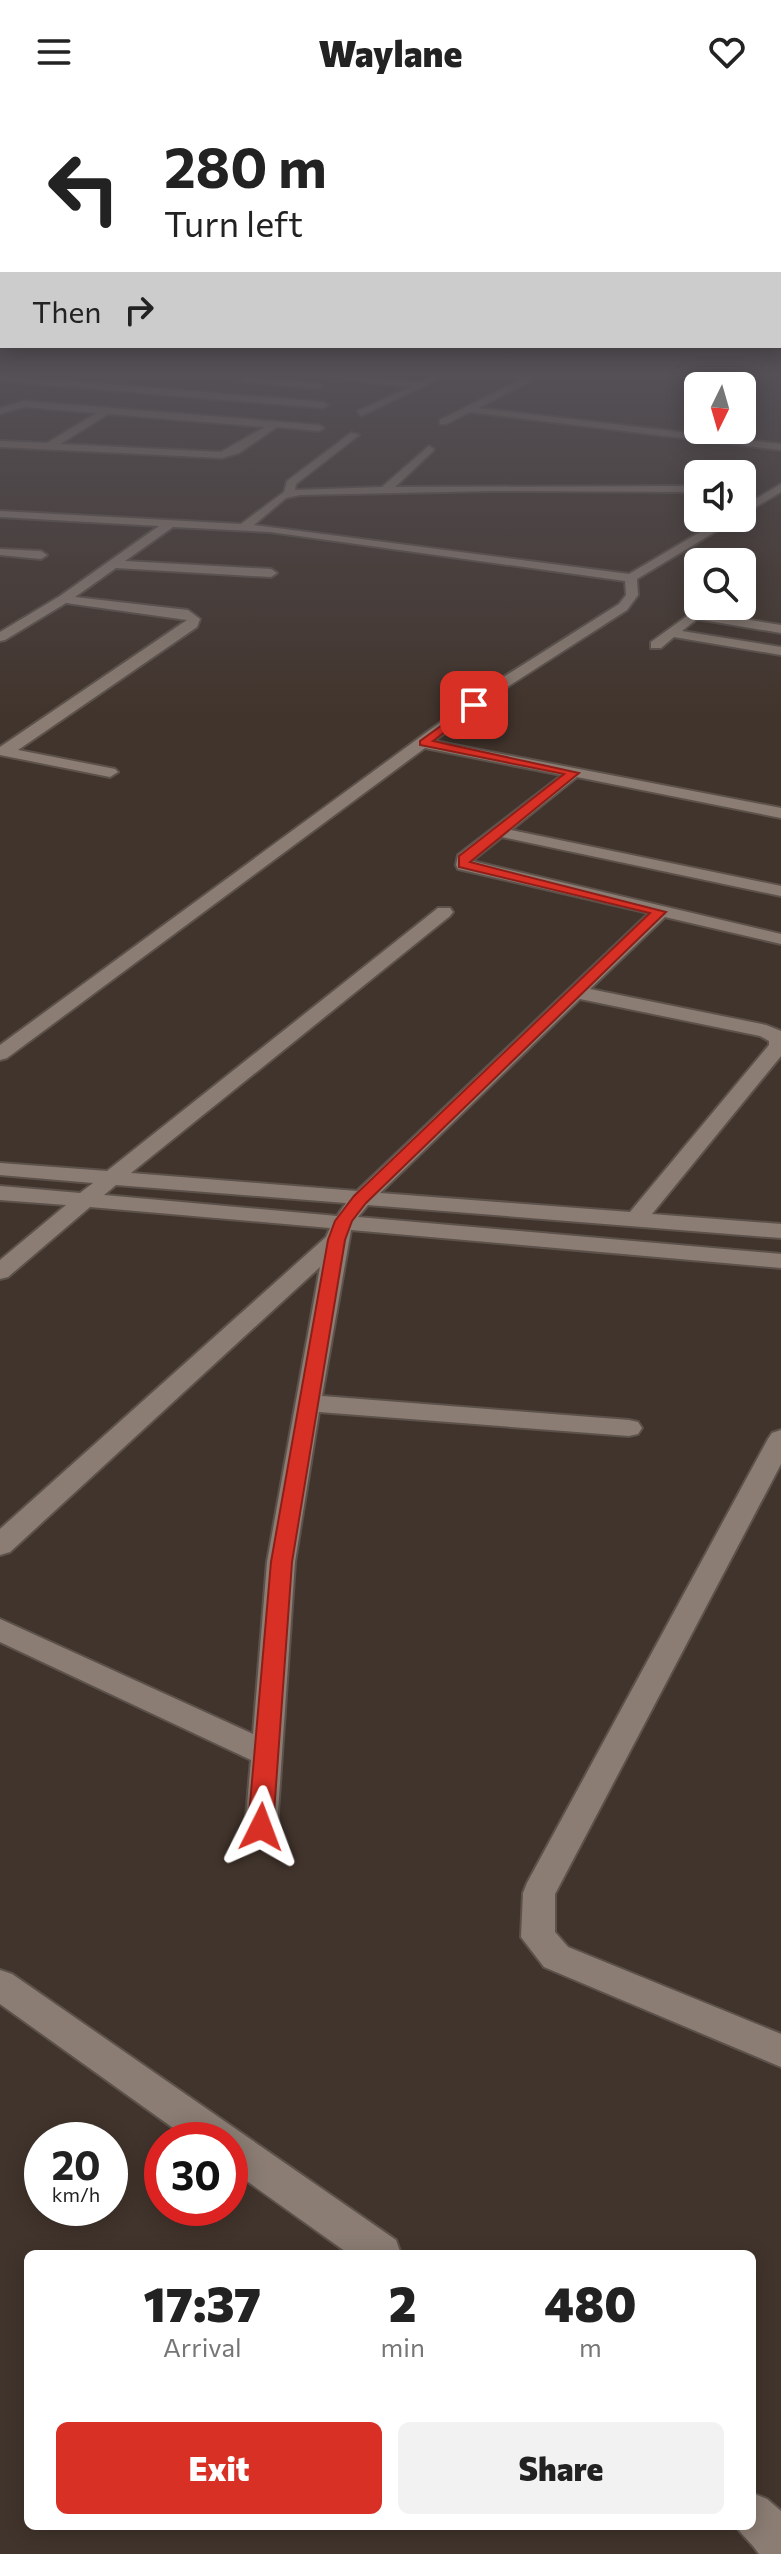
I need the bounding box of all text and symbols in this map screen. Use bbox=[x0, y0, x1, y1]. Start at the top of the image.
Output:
icon: menu bbox=[32, 30, 76, 74]
text: Waylane bbox=[319, 30, 462, 74]
icon: heart bbox=[705, 30, 749, 74]
text: 280 m bbox=[164, 131, 327, 200]
icon: left bbox=[32, 136, 136, 240]
text: Turn left bbox=[164, 200, 303, 244]
icon: right bbox=[117, 288, 161, 332]
text: Then bbox=[32, 292, 101, 329]
north arrow bbox=[684, 372, 756, 444]
map controls bbox=[684, 372, 756, 620]
button: sound bbox=[684, 460, 756, 532]
button: search bbox=[684, 548, 756, 620]
pin bbox=[440, 671, 508, 739]
icon: arrive bbox=[452, 683, 496, 727]
position arrow bbox=[219, 1785, 303, 1869]
speed limit sign: 30 bbox=[144, 2122, 248, 2226]
text: 20 bbox=[51, 2139, 101, 2188]
text: km/h bbox=[52, 2182, 100, 2206]
text: 17:37 bbox=[144, 2273, 261, 2332]
text: 2 bbox=[389, 2273, 417, 2332]
text: 480 bbox=[544, 2273, 636, 2332]
text: Arrival bbox=[163, 2331, 242, 2362]
text: min bbox=[381, 2331, 425, 2362]
text: m bbox=[579, 2331, 602, 2362]
button: Exit bbox=[56, 2422, 382, 2514]
button: Share bbox=[398, 2422, 724, 2514]

